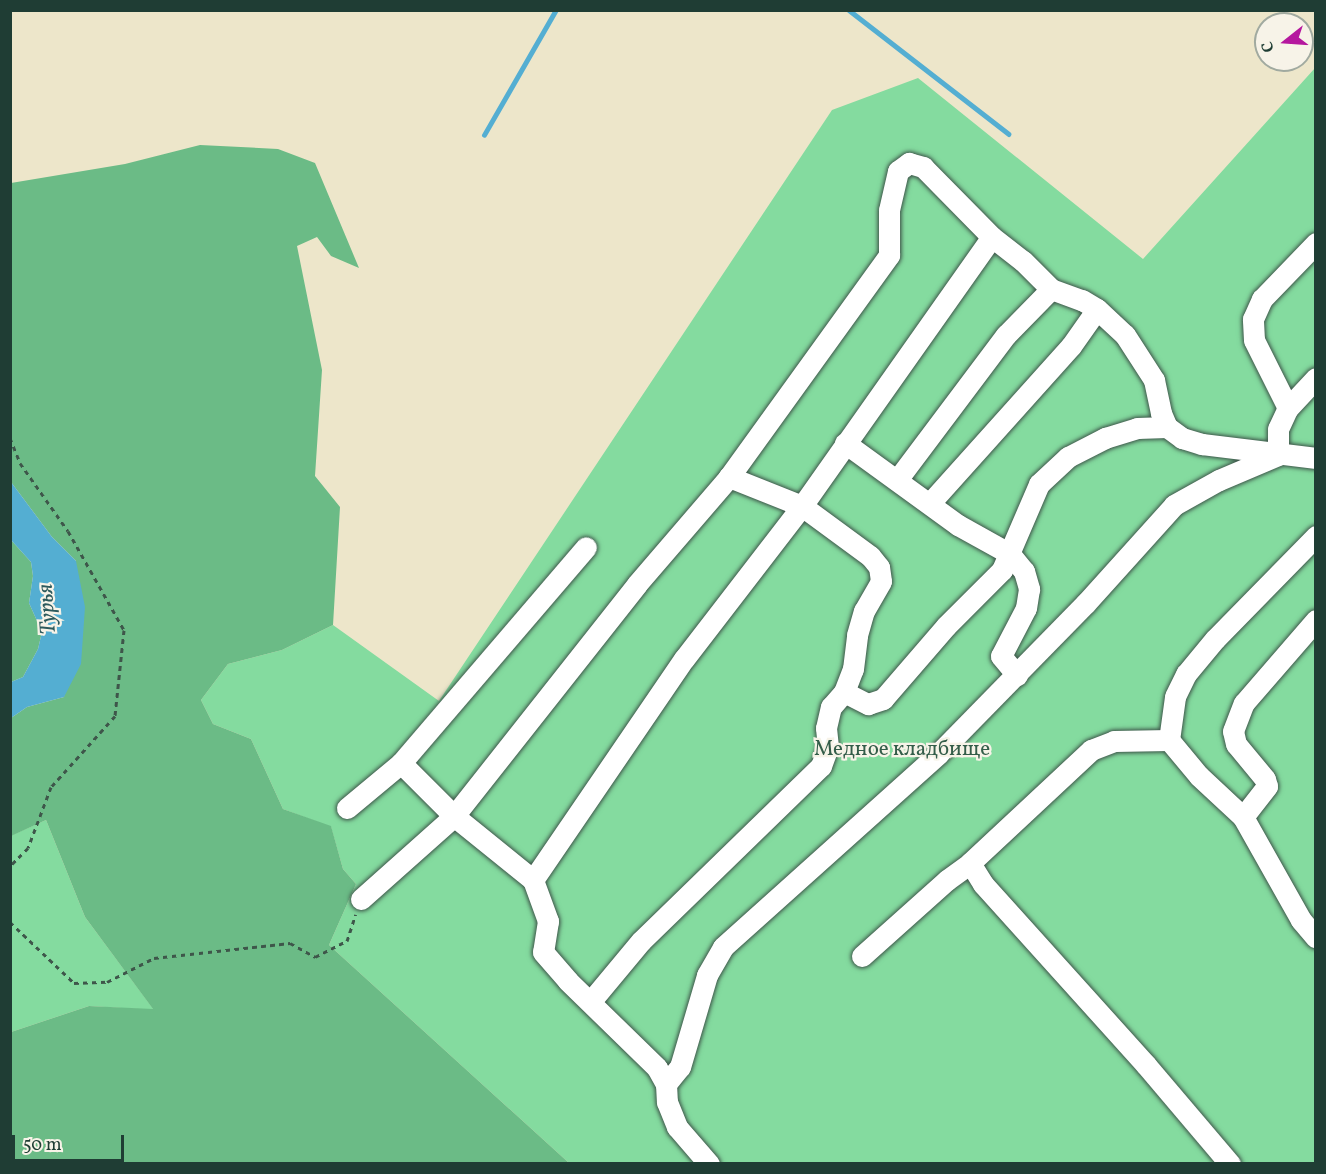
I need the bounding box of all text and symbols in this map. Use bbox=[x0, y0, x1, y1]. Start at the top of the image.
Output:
north arrow bbox=[1254, 12, 1314, 72]
text: С bbox=[1257, 39, 1281, 55]
water label: Турья bbox=[33, 583, 63, 635]
park label: Медное кладбище bbox=[814, 737, 990, 763]
scale bar bbox=[15, 1123, 128, 1161]
text: 50 m bbox=[23, 1133, 62, 1158]

